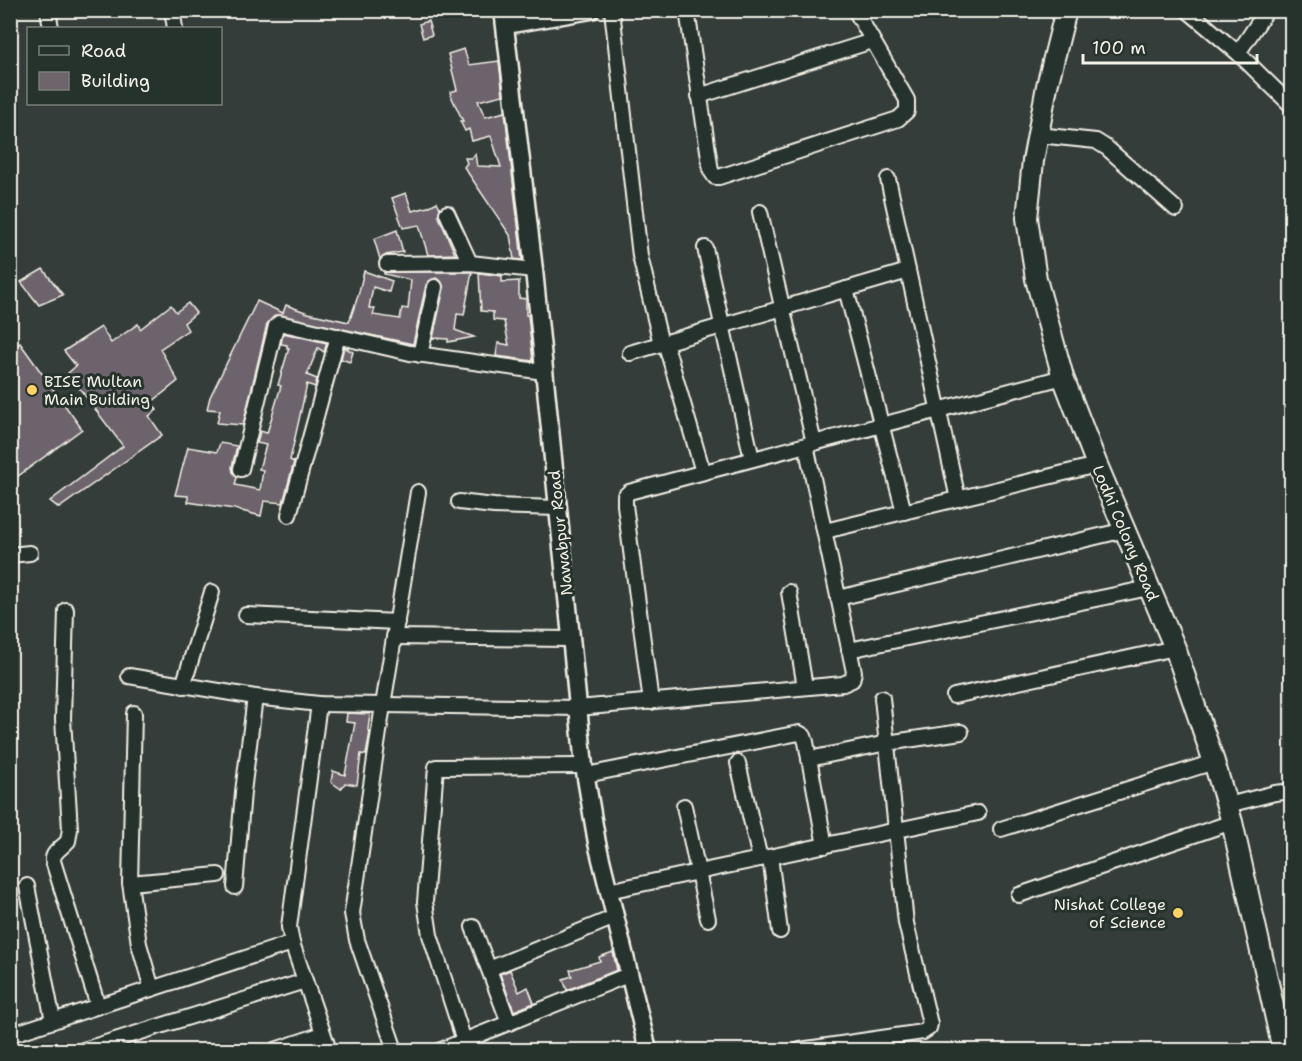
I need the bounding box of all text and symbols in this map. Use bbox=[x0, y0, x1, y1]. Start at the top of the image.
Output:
legend bbox=[27, 27, 222, 105]
scale bar bbox=[1083, 27, 1257, 65]
text: 100 m bbox=[1092, 36, 1146, 60]
text: Road bbox=[81, 39, 126, 63]
text: Building bbox=[81, 69, 150, 93]
place label: BISE Multan Main Building bbox=[44, 371, 150, 410]
marker: BISE Multan Main Building bbox=[25, 383, 39, 397]
street label: Lodhi Colony Road bbox=[1087, 462, 1164, 604]
street label: Nawabpur Road bbox=[543, 469, 578, 597]
place label: Nishat College of Science bbox=[1054, 894, 1166, 933]
marker: Nishat College of Science bbox=[1171, 906, 1185, 920]

